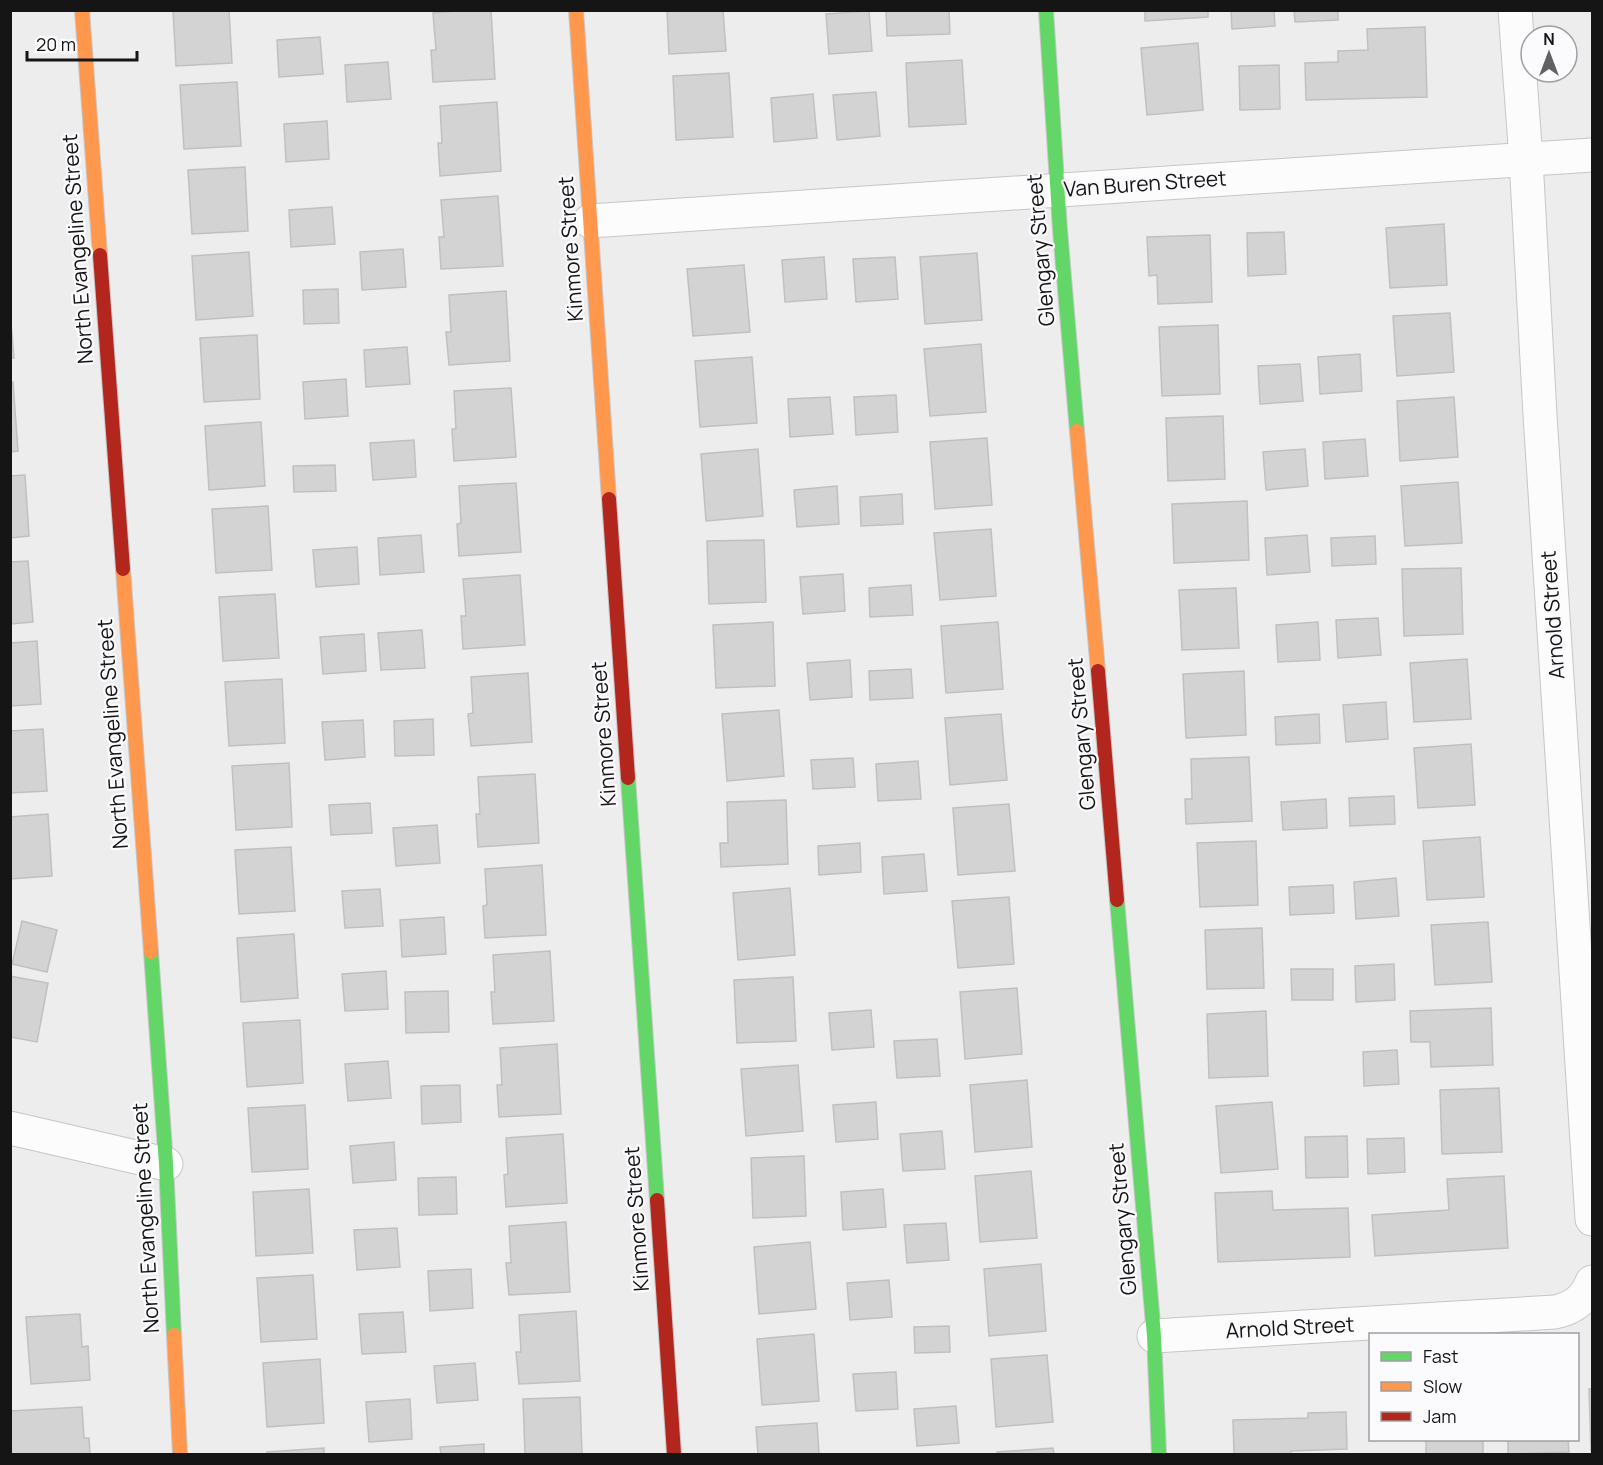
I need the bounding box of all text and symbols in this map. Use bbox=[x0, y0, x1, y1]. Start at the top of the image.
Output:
scale bar bbox=[27, 24, 136, 62]
north arrow bbox=[1519, 24, 1579, 84]
text: N bbox=[1543, 28, 1555, 50]
text: 20 m bbox=[36, 32, 76, 56]
street label: North Evangeline Street bbox=[55, 133, 99, 365]
street label: Van Buren Street bbox=[1063, 163, 1227, 203]
street label: Glengary Street bbox=[1019, 173, 1061, 327]
street label: Kinmore Street bbox=[551, 176, 589, 323]
street label: Arnold Street bbox=[1534, 550, 1570, 680]
street label: North Evangeline Street bbox=[90, 618, 134, 850]
street label: Glengary Street bbox=[1060, 657, 1102, 811]
street label: Kinmore Street bbox=[584, 661, 622, 808]
street label: North Evangeline Street bbox=[125, 1102, 165, 1334]
street label: Glengary Street bbox=[1101, 1142, 1143, 1296]
street label: Kinmore Street bbox=[617, 1146, 655, 1293]
street label: Arnold Street bbox=[1225, 1310, 1355, 1344]
legend bbox=[1369, 1333, 1579, 1441]
text: Fast bbox=[1423, 1344, 1458, 1368]
text: Slow bbox=[1423, 1374, 1463, 1398]
text: Jam bbox=[1423, 1404, 1457, 1428]

